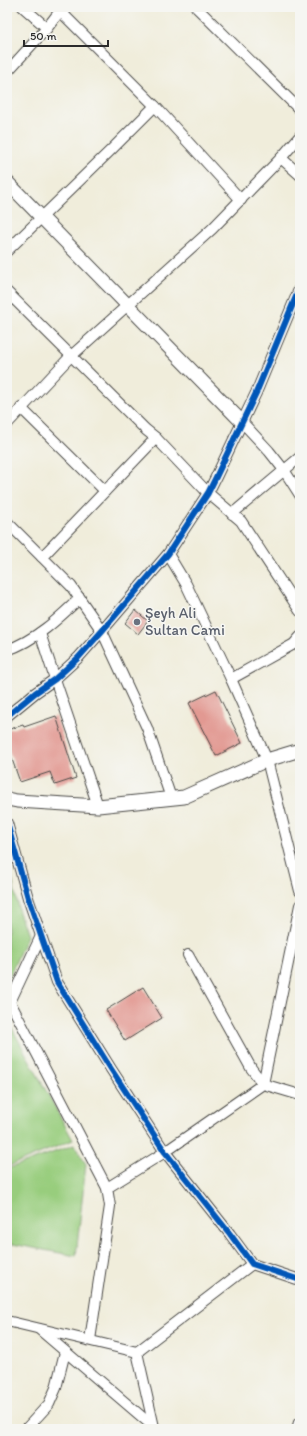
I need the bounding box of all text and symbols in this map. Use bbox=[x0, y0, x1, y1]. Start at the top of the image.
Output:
scale bar bbox=[24, 22, 108, 48]
text: 50 m bbox=[30, 29, 56, 43]
place label: Şeyh Ali Sultan Cami bbox=[145, 604, 225, 639]
marker: Şeyh Ali Sultan Cami bbox=[132, 617, 142, 627]

